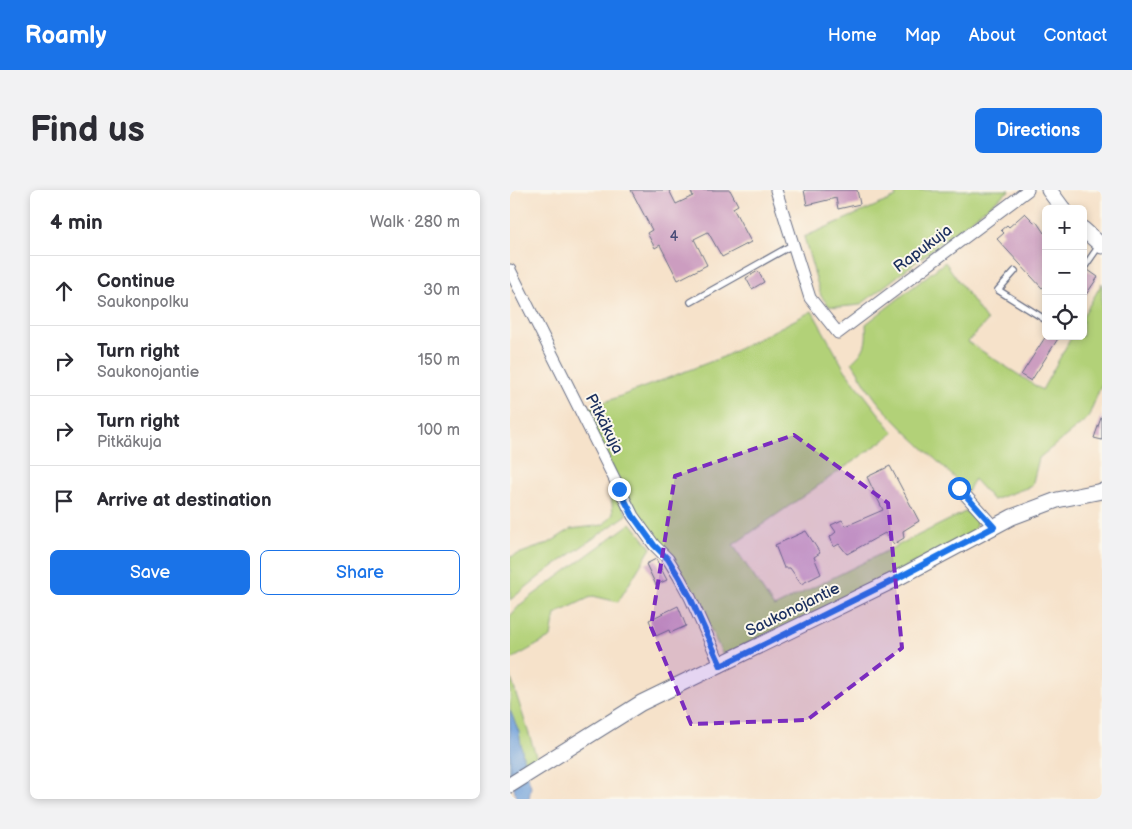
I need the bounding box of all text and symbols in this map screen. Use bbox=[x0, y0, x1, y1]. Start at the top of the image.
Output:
text: Roamly bbox=[25, 21, 106, 50]
text: Home bbox=[828, 25, 877, 46]
text: Map bbox=[905, 25, 941, 46]
text: About bbox=[969, 25, 1016, 46]
text: Contact bbox=[1044, 25, 1107, 46]
button: Directions bbox=[975, 108, 1102, 153]
text: Find us bbox=[30, 109, 145, 152]
map controls bbox=[1042, 205, 1087, 340]
button: + bbox=[1042, 205, 1087, 250]
text: 4 min bbox=[50, 210, 103, 235]
text: Walk · 280 m bbox=[370, 213, 460, 232]
street label: Rapukuja bbox=[890, 221, 956, 277]
house number: 4 bbox=[670, 228, 679, 245]
button: − bbox=[1042, 250, 1087, 295]
text: Continue bbox=[97, 270, 175, 293]
icon: ahead bbox=[50, 277, 78, 305]
text: 30 m bbox=[423, 281, 460, 300]
text: Saukonpolku bbox=[97, 293, 189, 312]
button: locate bbox=[1042, 295, 1087, 340]
text: Turn right bbox=[97, 340, 180, 363]
icon: right bbox=[50, 347, 78, 375]
text: 150 m bbox=[418, 351, 460, 370]
text: Saukonojantie bbox=[97, 363, 199, 382]
street label: Pitkäkuja bbox=[581, 391, 627, 457]
text: Turn right bbox=[97, 410, 180, 433]
icon: right bbox=[50, 417, 78, 445]
text: 100 m bbox=[417, 421, 460, 440]
text: Pitkäkuja bbox=[97, 433, 162, 452]
route start bbox=[948, 477, 971, 500]
route end bbox=[608, 478, 631, 501]
icon: arrive bbox=[50, 487, 78, 515]
text: Arrive at destination bbox=[97, 489, 272, 512]
button: Save bbox=[50, 550, 250, 595]
button: Share bbox=[260, 550, 460, 595]
street label: Saukonojantie bbox=[743, 579, 844, 641]

